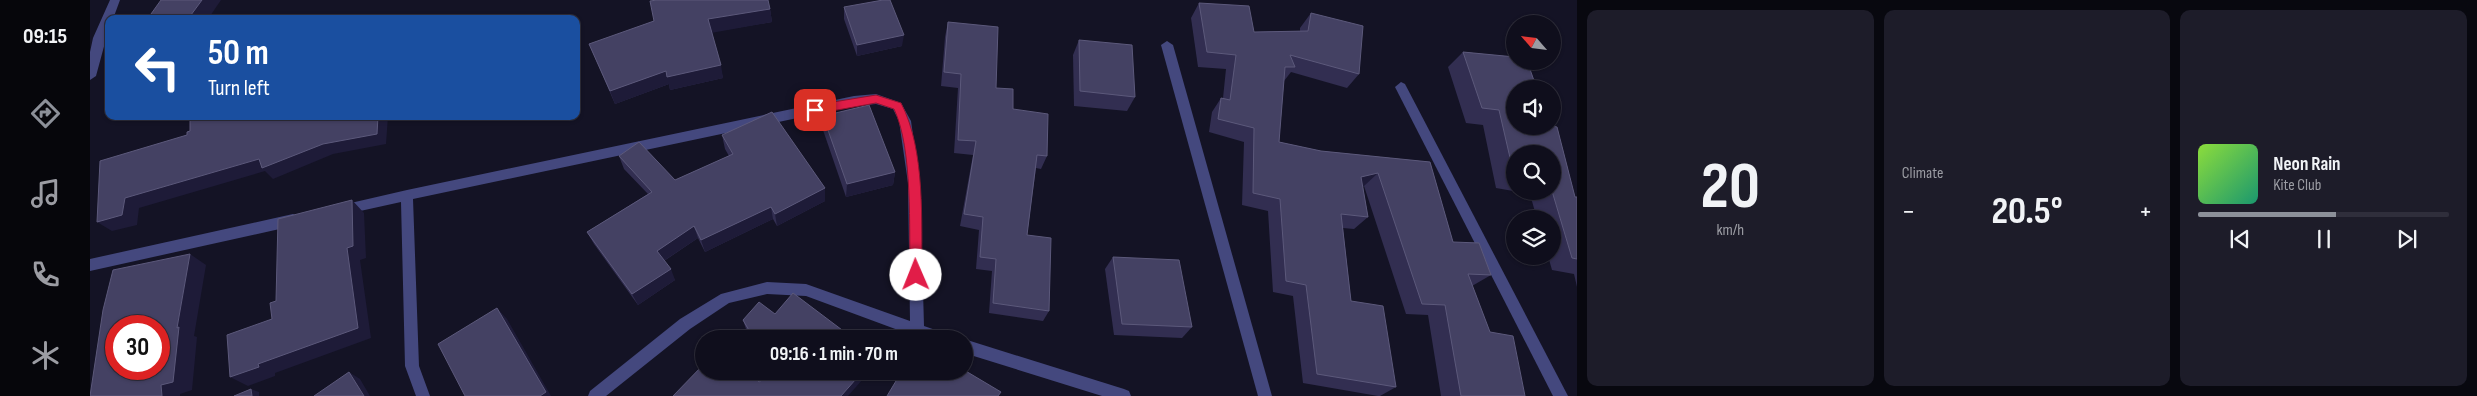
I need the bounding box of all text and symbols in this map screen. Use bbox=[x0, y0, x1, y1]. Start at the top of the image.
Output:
north arrow bbox=[1506, 15, 1561, 70]
map controls bbox=[1506, 15, 1561, 265]
text: 09:15 bbox=[23, 23, 67, 50]
text: 50 m bbox=[208, 32, 269, 75]
icon: left bbox=[125, 35, 190, 100]
text: Turn left bbox=[208, 75, 270, 102]
button: sound bbox=[1506, 80, 1561, 135]
pin bbox=[794, 89, 836, 131]
icon: directions bbox=[28, 96, 63, 131]
icon: arrive bbox=[801, 96, 829, 124]
button: search bbox=[1506, 145, 1561, 200]
text: 20 bbox=[1701, 149, 1760, 227]
text: Neon Rain bbox=[2273, 153, 2341, 176]
text: Climate bbox=[1902, 164, 1943, 183]
icon: music bbox=[28, 176, 63, 211]
text: Kite Club bbox=[2273, 176, 2321, 195]
text: 20.5° bbox=[1991, 189, 2063, 234]
text: − bbox=[1902, 195, 1915, 228]
text: + bbox=[2139, 195, 2152, 228]
button: layers bbox=[1506, 210, 1561, 265]
text: km/h bbox=[1716, 221, 1744, 240]
icon: previous bbox=[2226, 225, 2254, 253]
icon: pause bbox=[2310, 225, 2338, 253]
icon: next bbox=[2393, 225, 2421, 253]
position arrow bbox=[889, 248, 941, 300]
icon: phone bbox=[28, 257, 63, 292]
speed limit sign: 30 bbox=[105, 315, 170, 380]
icon: climate bbox=[28, 338, 63, 373]
text: 09:16 · 1 min · 70 m bbox=[770, 343, 898, 366]

